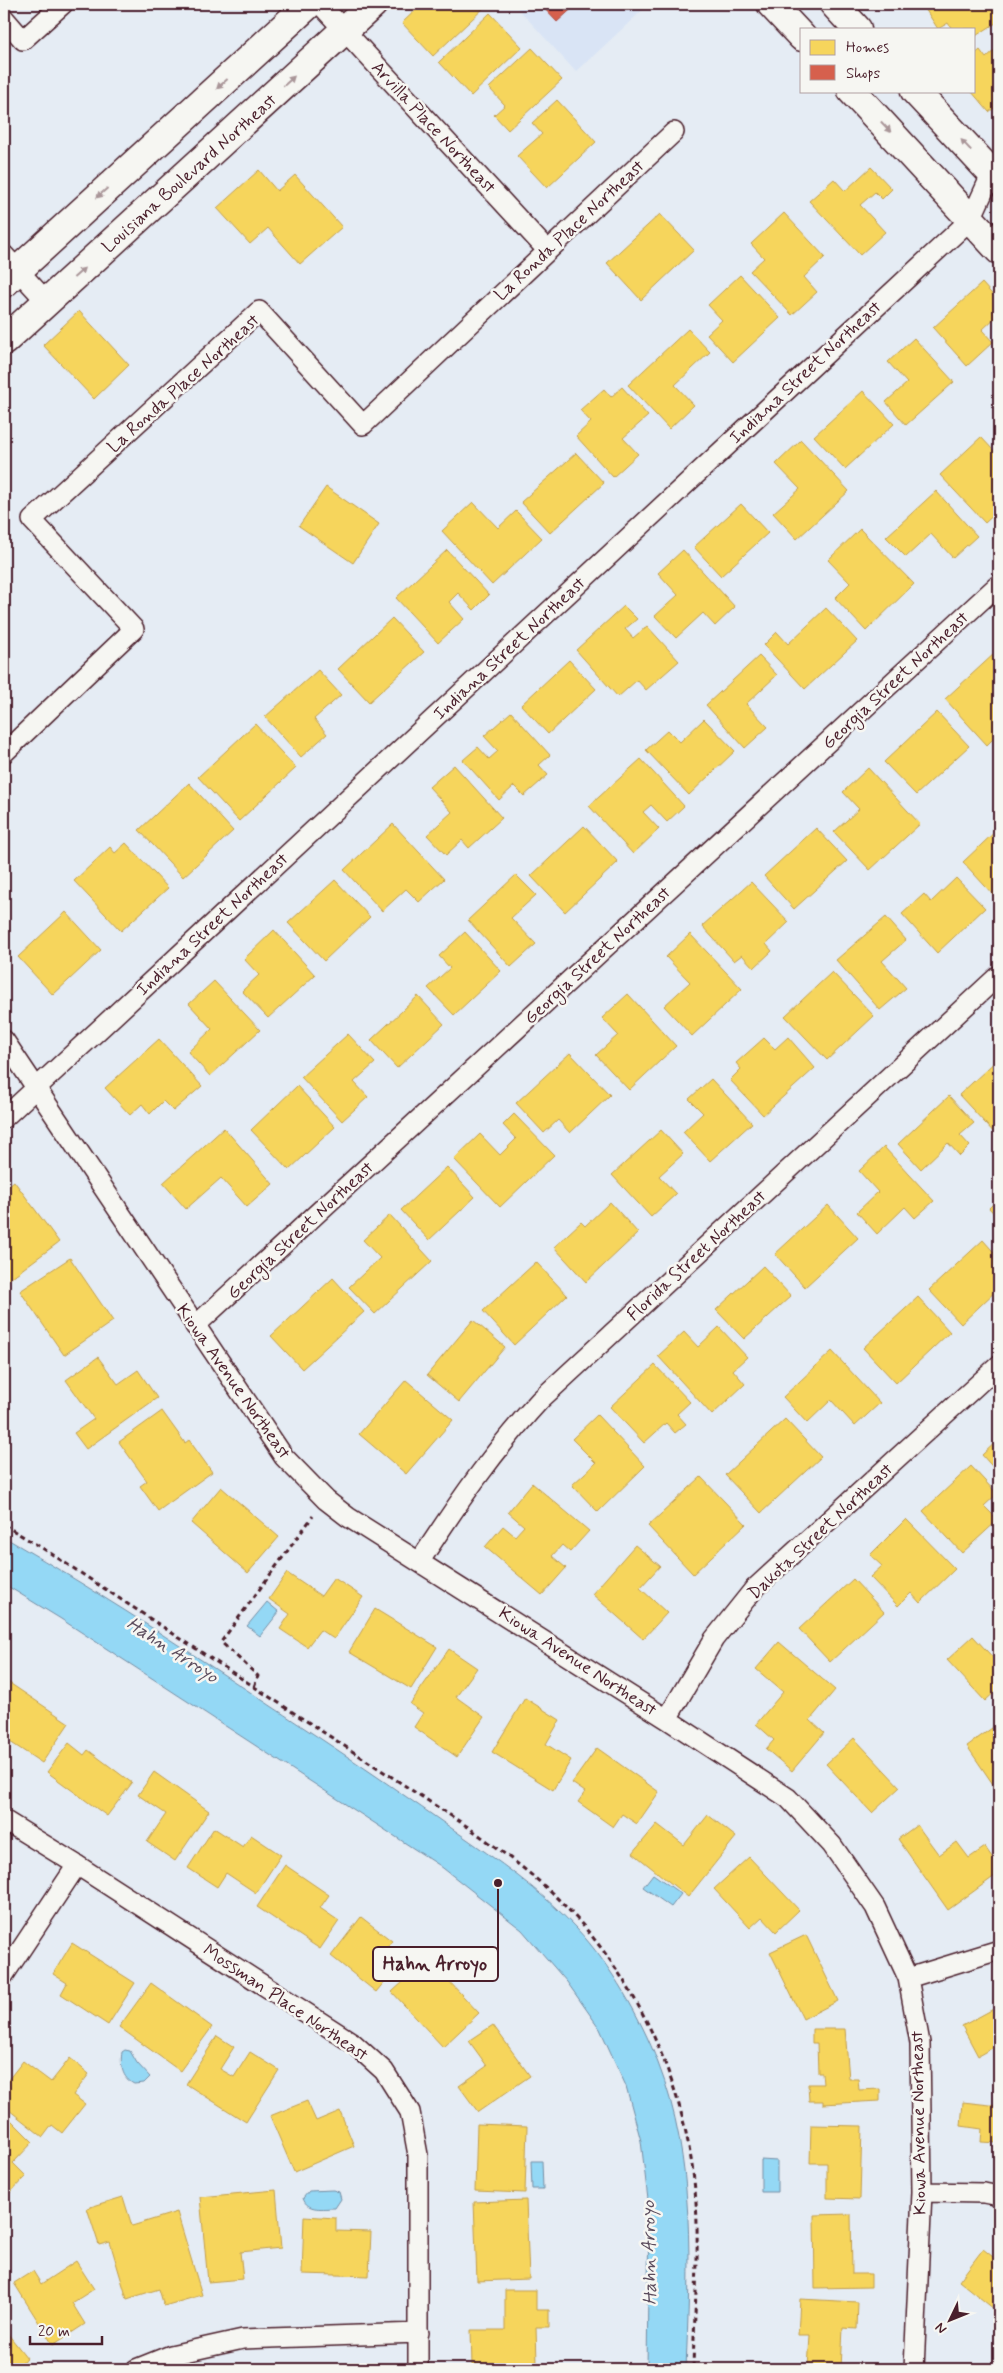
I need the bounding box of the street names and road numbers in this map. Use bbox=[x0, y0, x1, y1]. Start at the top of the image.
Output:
street label: Arvilla Place Northeast bbox=[366, 56, 501, 199]
street label: Louisiana Boulevard Northeast bbox=[97, 88, 283, 259]
street label: La Ronda Place Northeast bbox=[489, 154, 650, 307]
street label: Indiana Street Northeast bbox=[725, 296, 887, 450]
street label: La Ronda Place Northeast bbox=[102, 308, 265, 459]
street label: Indiana Street Northeast bbox=[429, 572, 591, 726]
street label: Georgia Street Northeast bbox=[817, 606, 975, 756]
street label: Indiana Street Northeast bbox=[132, 848, 294, 1002]
street label: Georgia Street Northeast bbox=[519, 881, 677, 1031]
street label: Georgia Street Northeast bbox=[222, 1156, 380, 1306]
street label: Florida Street Northeast bbox=[622, 1184, 772, 1327]
street label: Kiowa Avenue Northeast bbox=[171, 1299, 296, 1464]
street label: Dakota Street Northeast bbox=[743, 1458, 899, 1605]
street label: Kiowa Avenue Northeast bbox=[494, 1602, 662, 1722]
street label: Mossman Place Northeast bbox=[198, 1939, 373, 2067]
street label: Kiowa Avenue Northeast bbox=[905, 2030, 933, 2215]

